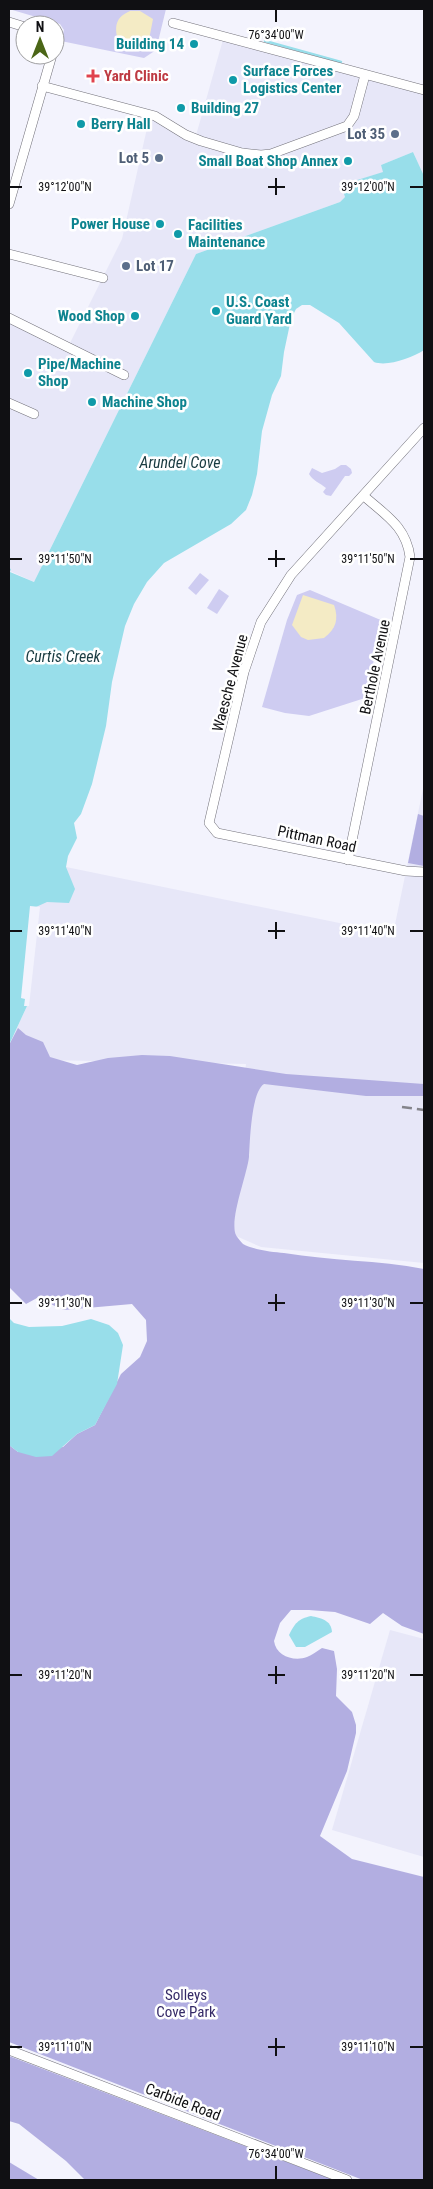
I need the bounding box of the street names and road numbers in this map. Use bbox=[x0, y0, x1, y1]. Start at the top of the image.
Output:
street label: Berthole Avenue bbox=[356, 618, 394, 716]
street label: Waesche Avenue bbox=[208, 632, 252, 734]
street label: Pittman Road bbox=[276, 822, 358, 856]
street label: Carbide Road bbox=[143, 2079, 223, 2125]

